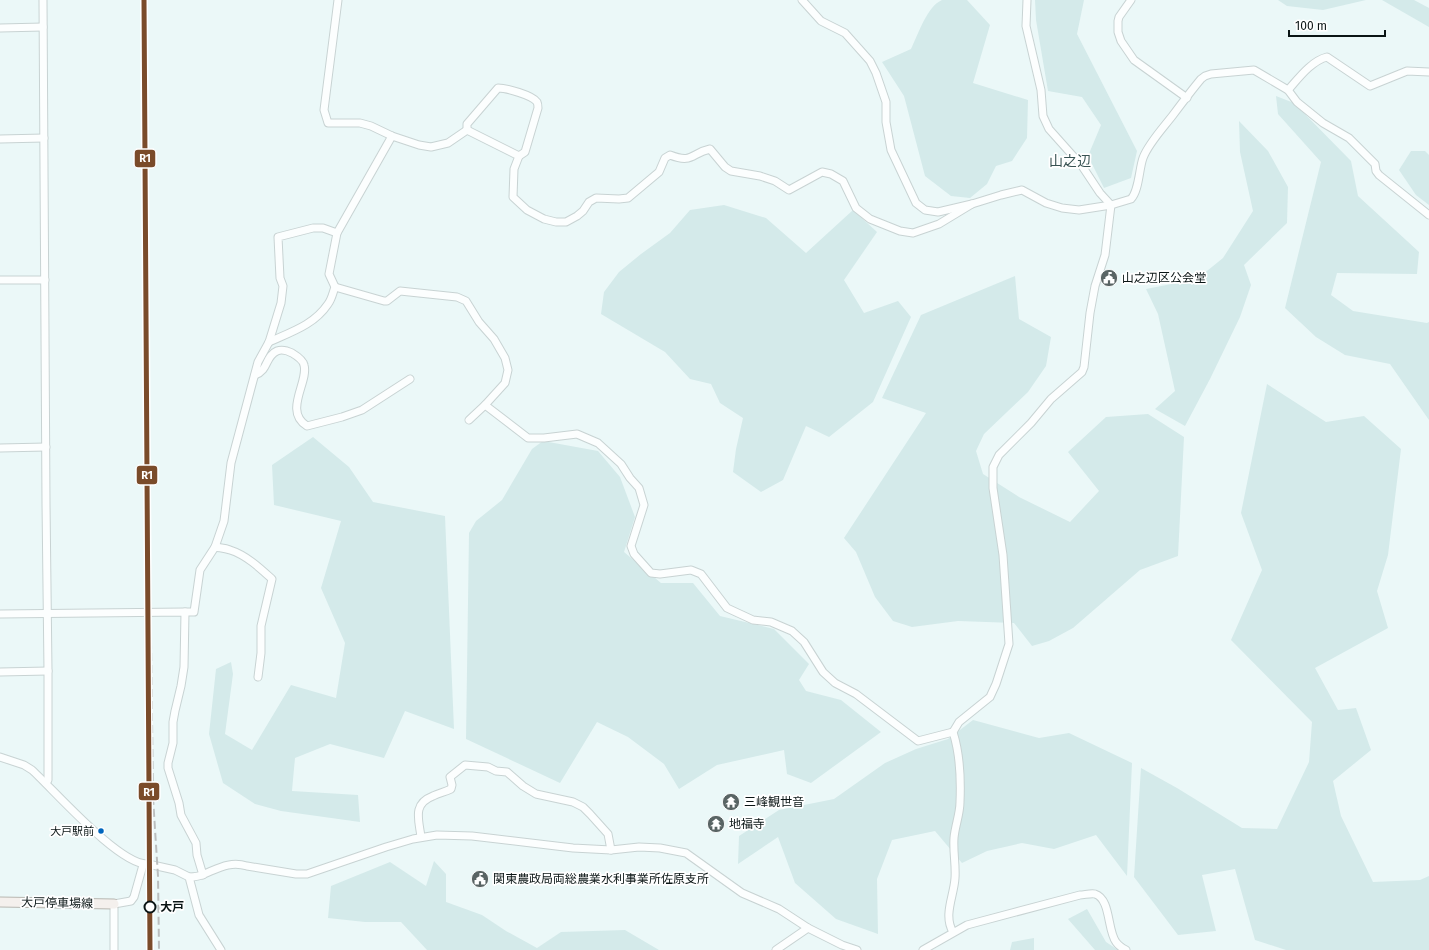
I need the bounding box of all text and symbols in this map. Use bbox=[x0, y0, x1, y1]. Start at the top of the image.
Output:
scale bar bbox=[1289, 12, 1385, 38]
text: 100 m bbox=[1295, 19, 1327, 33]
line badge: R1 bbox=[134, 149, 156, 168]
text: R1 bbox=[139, 152, 151, 165]
district label: 山之辺 bbox=[1049, 153, 1091, 170]
public building icon: 山之辺区公会堂 bbox=[1099, 268, 1119, 288]
place label: 山之辺区公会堂 bbox=[1122, 271, 1206, 285]
line badge: R1 bbox=[136, 465, 158, 485]
text: R1 bbox=[141, 469, 153, 482]
line badge: R1 bbox=[138, 782, 160, 801]
text: R1 bbox=[143, 786, 155, 799]
temple icon: 三峰観世音 bbox=[721, 792, 741, 812]
place label: 三峰観世音 bbox=[744, 795, 804, 809]
temple icon: 地福寺 bbox=[706, 814, 726, 834]
place label: 地福寺 bbox=[729, 817, 765, 831]
place label: 大戸駅前 bbox=[50, 825, 94, 838]
marker: 大戸駅前 bbox=[96, 826, 106, 836]
public building icon: 関東農政局両総農業水利事業所佐原支所 bbox=[470, 869, 490, 889]
place label: 関東農政局両総農業水利事業所佐原支所 bbox=[493, 872, 709, 886]
street label: 大戸停車場線 bbox=[21, 895, 93, 911]
marker: 大戸 bbox=[143, 900, 157, 914]
place label: 大戸 bbox=[160, 900, 184, 914]

